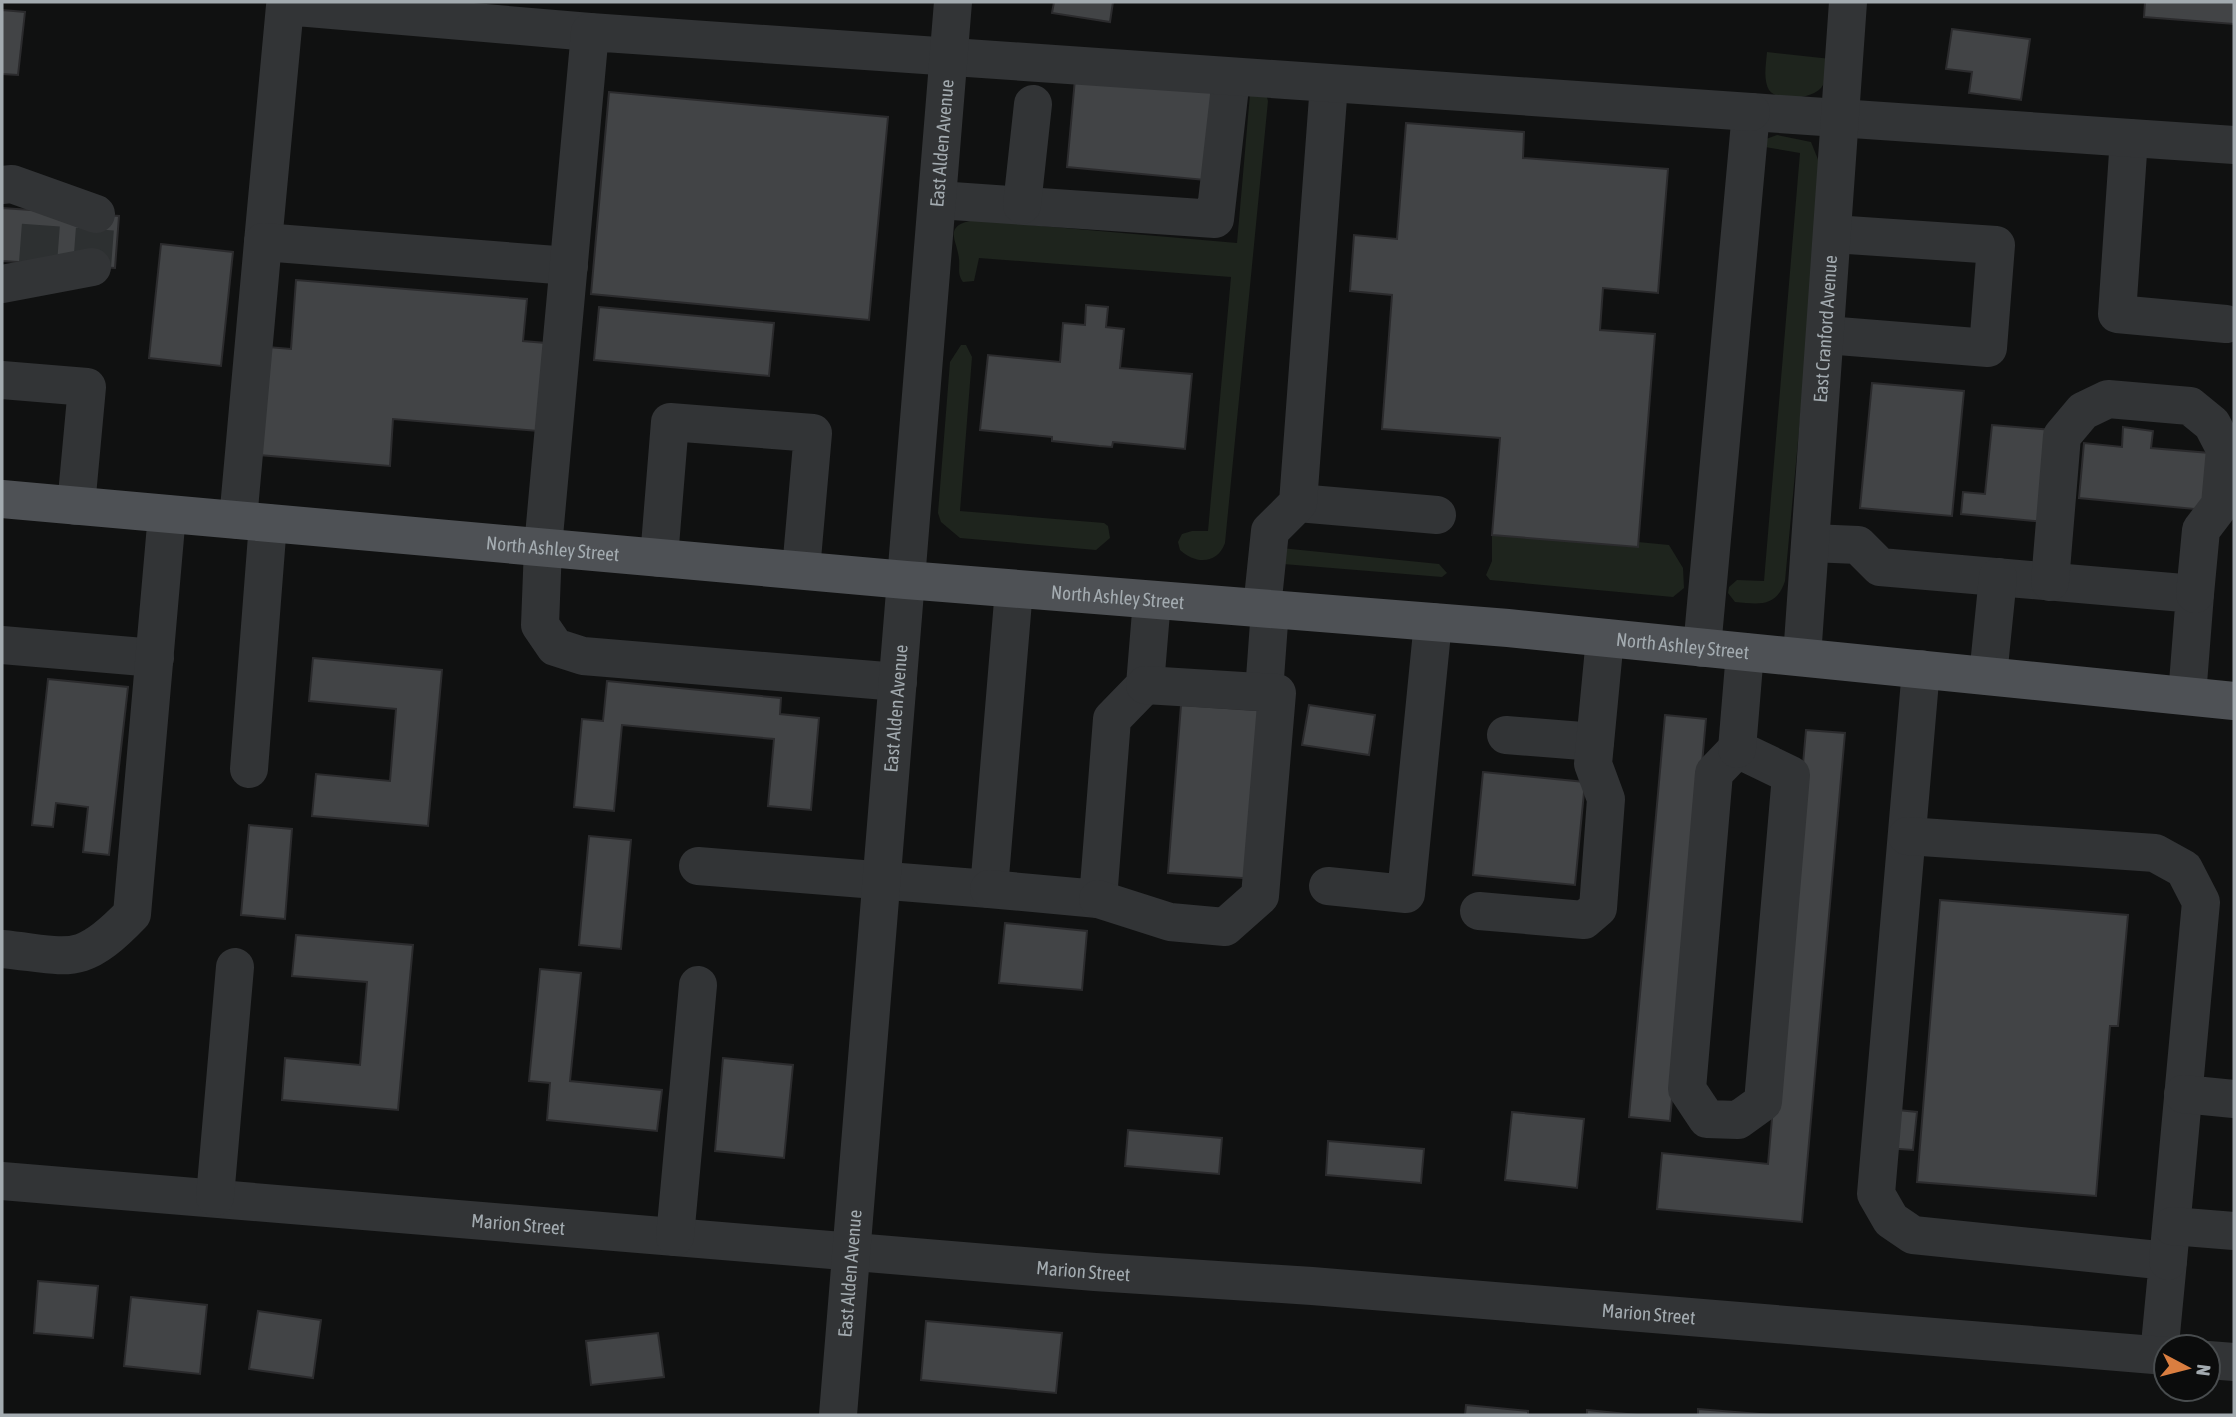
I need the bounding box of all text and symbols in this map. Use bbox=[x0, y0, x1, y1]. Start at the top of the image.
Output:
street label: East Alden Avenue bbox=[925, 78, 958, 208]
street label: East Cranford Avenue bbox=[1809, 254, 1841, 403]
street label: North Ashley Street bbox=[485, 531, 620, 565]
street label: North Ashley Street bbox=[1050, 581, 1185, 613]
street label: North Ashley Street bbox=[1615, 628, 1750, 663]
street label: East Alden Avenue bbox=[879, 644, 912, 773]
street label: Marion Street bbox=[470, 1209, 566, 1239]
street label: East Alden Avenue bbox=[833, 1209, 866, 1338]
street label: Marion Street bbox=[1035, 1256, 1131, 1285]
street label: Marion Street bbox=[1601, 1299, 1696, 1328]
north arrow bbox=[2152, 1333, 2222, 1403]
text: N bbox=[2192, 1363, 2215, 1377]

